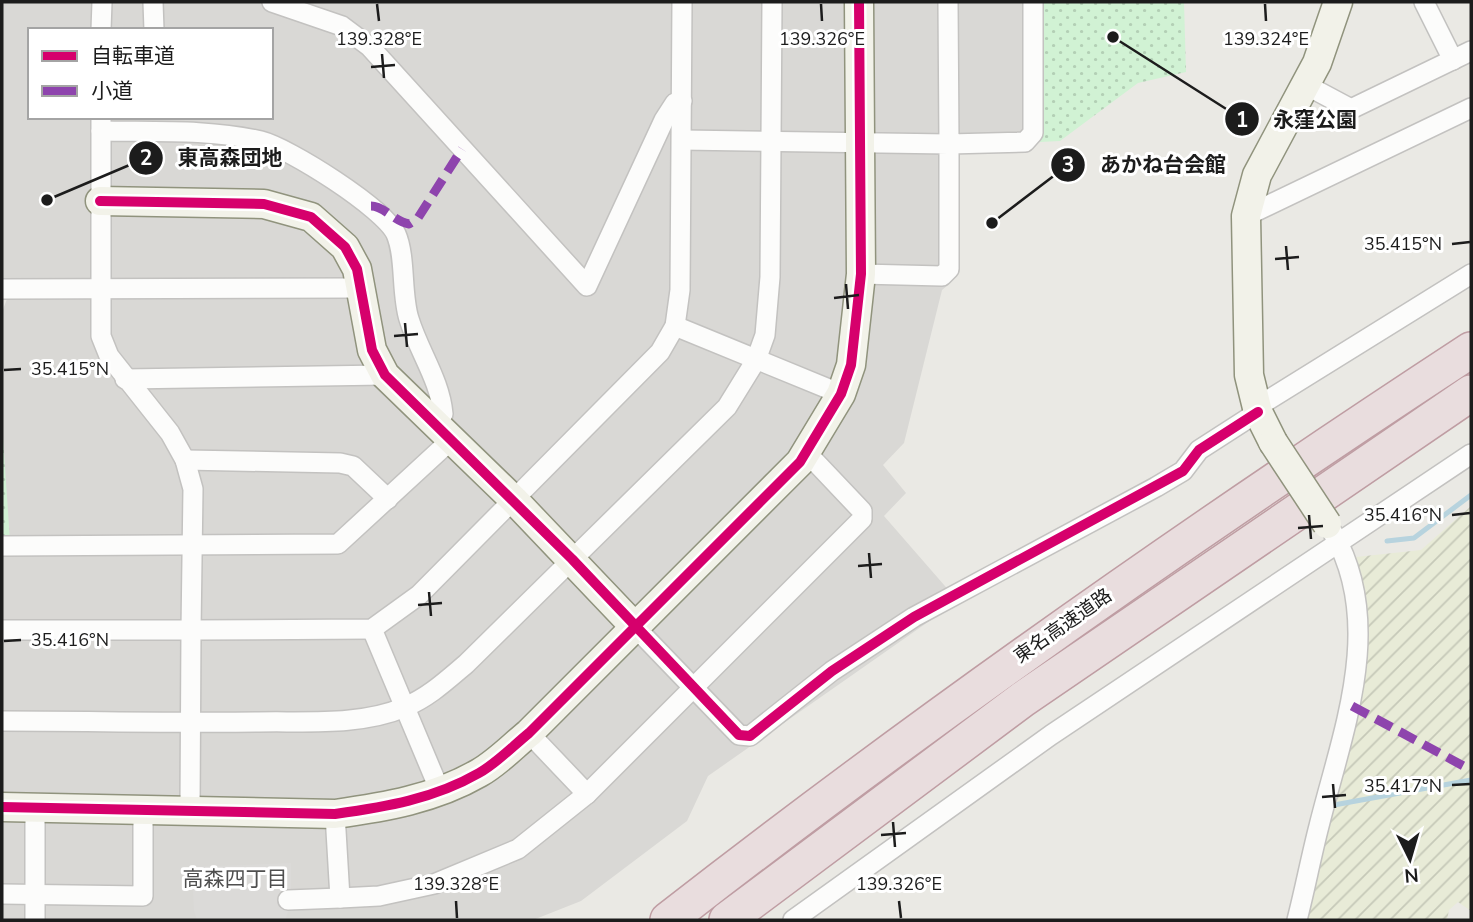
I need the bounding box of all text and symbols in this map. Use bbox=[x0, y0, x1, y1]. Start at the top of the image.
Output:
text: 139.328°E bbox=[336, 27, 422, 51]
text: 139.326°E bbox=[779, 27, 865, 51]
text: 139.324°E bbox=[1223, 27, 1309, 51]
legend bbox=[28, 28, 273, 119]
text: 自転車道 bbox=[91, 42, 175, 70]
text: 小道 bbox=[91, 77, 133, 105]
callout: 永窪公園 bbox=[1224, 98, 1371, 140]
text: 1 bbox=[1236, 106, 1248, 134]
text: 永窪公園 bbox=[1273, 106, 1357, 134]
callout: 東高森団地 bbox=[128, 137, 296, 179]
text: 2 bbox=[140, 144, 152, 172]
text: 東高森団地 bbox=[178, 144, 283, 172]
callout: あかね台会館 bbox=[1051, 144, 1240, 186]
text: 3 bbox=[1062, 151, 1074, 179]
text: あかね台会館 bbox=[1100, 151, 1226, 179]
text: 35.415°N bbox=[1364, 232, 1442, 256]
text: 35.415°N bbox=[31, 357, 109, 381]
text: 35.416°N bbox=[1364, 503, 1442, 527]
street label: 東名高速道路 bbox=[1009, 583, 1117, 669]
text: 35.416°N bbox=[31, 628, 109, 652]
text: 35.417°N bbox=[1364, 774, 1442, 798]
north arrow bbox=[1375, 824, 1445, 894]
text: N bbox=[1403, 861, 1420, 889]
district label: 高森四丁目 bbox=[183, 865, 288, 893]
text: 139.328°E bbox=[413, 872, 499, 896]
text: 139.326°E bbox=[856, 872, 942, 896]

